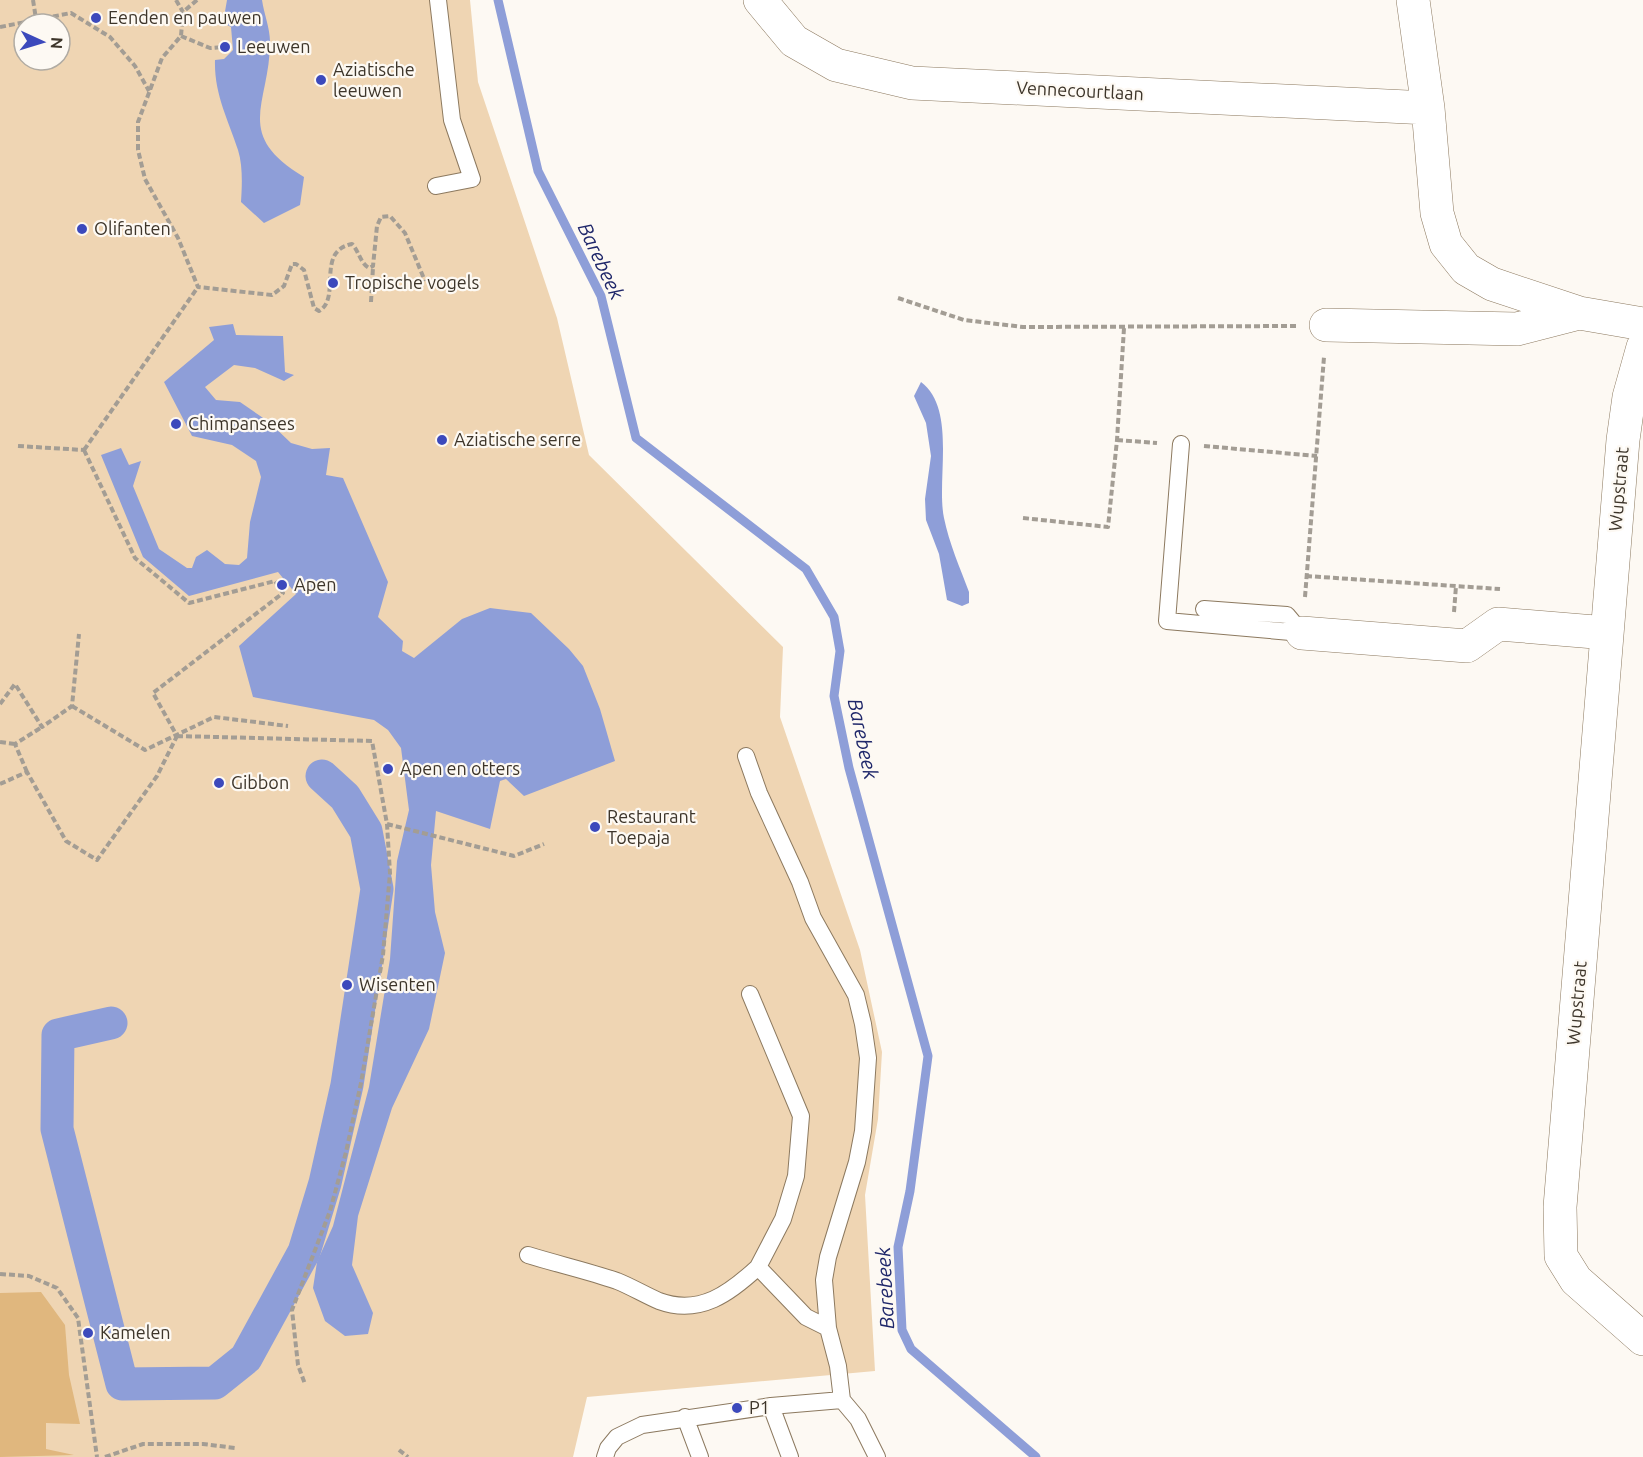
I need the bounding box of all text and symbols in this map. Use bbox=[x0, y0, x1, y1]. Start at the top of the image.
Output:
place label: Eenden en pauwen bbox=[108, 7, 262, 27]
marker: Eenden en pauwen bbox=[89, 11, 103, 25]
north arrow bbox=[12, 12, 72, 72]
text: N bbox=[48, 36, 66, 50]
place label: Leeuwen bbox=[237, 36, 310, 56]
marker: Leeuwen bbox=[218, 40, 232, 54]
place label: Aziatische leeuwen bbox=[333, 59, 415, 100]
marker: Aziatische leeuwen bbox=[314, 73, 328, 87]
street label: Vennecourtlaan bbox=[1016, 77, 1144, 103]
place label: Olifanten bbox=[94, 218, 171, 238]
water label: Barebeek bbox=[574, 219, 630, 304]
marker: Olifanten bbox=[75, 222, 89, 236]
place label: Tropische vogels bbox=[345, 272, 479, 292]
marker: Tropische vogels bbox=[326, 276, 340, 290]
place label: Chimpansees bbox=[188, 413, 295, 433]
marker: Chimpansees bbox=[169, 417, 183, 431]
place label: Aziatische serre bbox=[454, 429, 581, 449]
marker: Aziatische serre bbox=[435, 433, 449, 447]
street label: Wupstraat bbox=[1604, 446, 1632, 532]
place label: Apen bbox=[294, 574, 336, 594]
marker: Apen bbox=[275, 578, 289, 592]
water label: Barebeek bbox=[844, 696, 883, 782]
place label: Apen en otters bbox=[400, 758, 520, 778]
marker: Apen en otters bbox=[381, 762, 395, 776]
place label: Gibbon bbox=[231, 772, 289, 792]
marker: Gibbon bbox=[212, 776, 226, 790]
place label: Restaurant Toepaja bbox=[607, 806, 696, 847]
marker: Restaurant Toepaja bbox=[588, 820, 602, 834]
street label: Wupstraat bbox=[1562, 960, 1590, 1046]
place label: Wisenten bbox=[359, 974, 436, 994]
marker: Wisenten bbox=[340, 978, 354, 992]
water label: Barebeek bbox=[871, 1246, 898, 1330]
place label: Kamelen bbox=[100, 1322, 171, 1342]
marker: Kamelen bbox=[81, 1326, 95, 1340]
place label: P1 bbox=[749, 1397, 770, 1417]
marker: P1 bbox=[730, 1401, 744, 1415]

